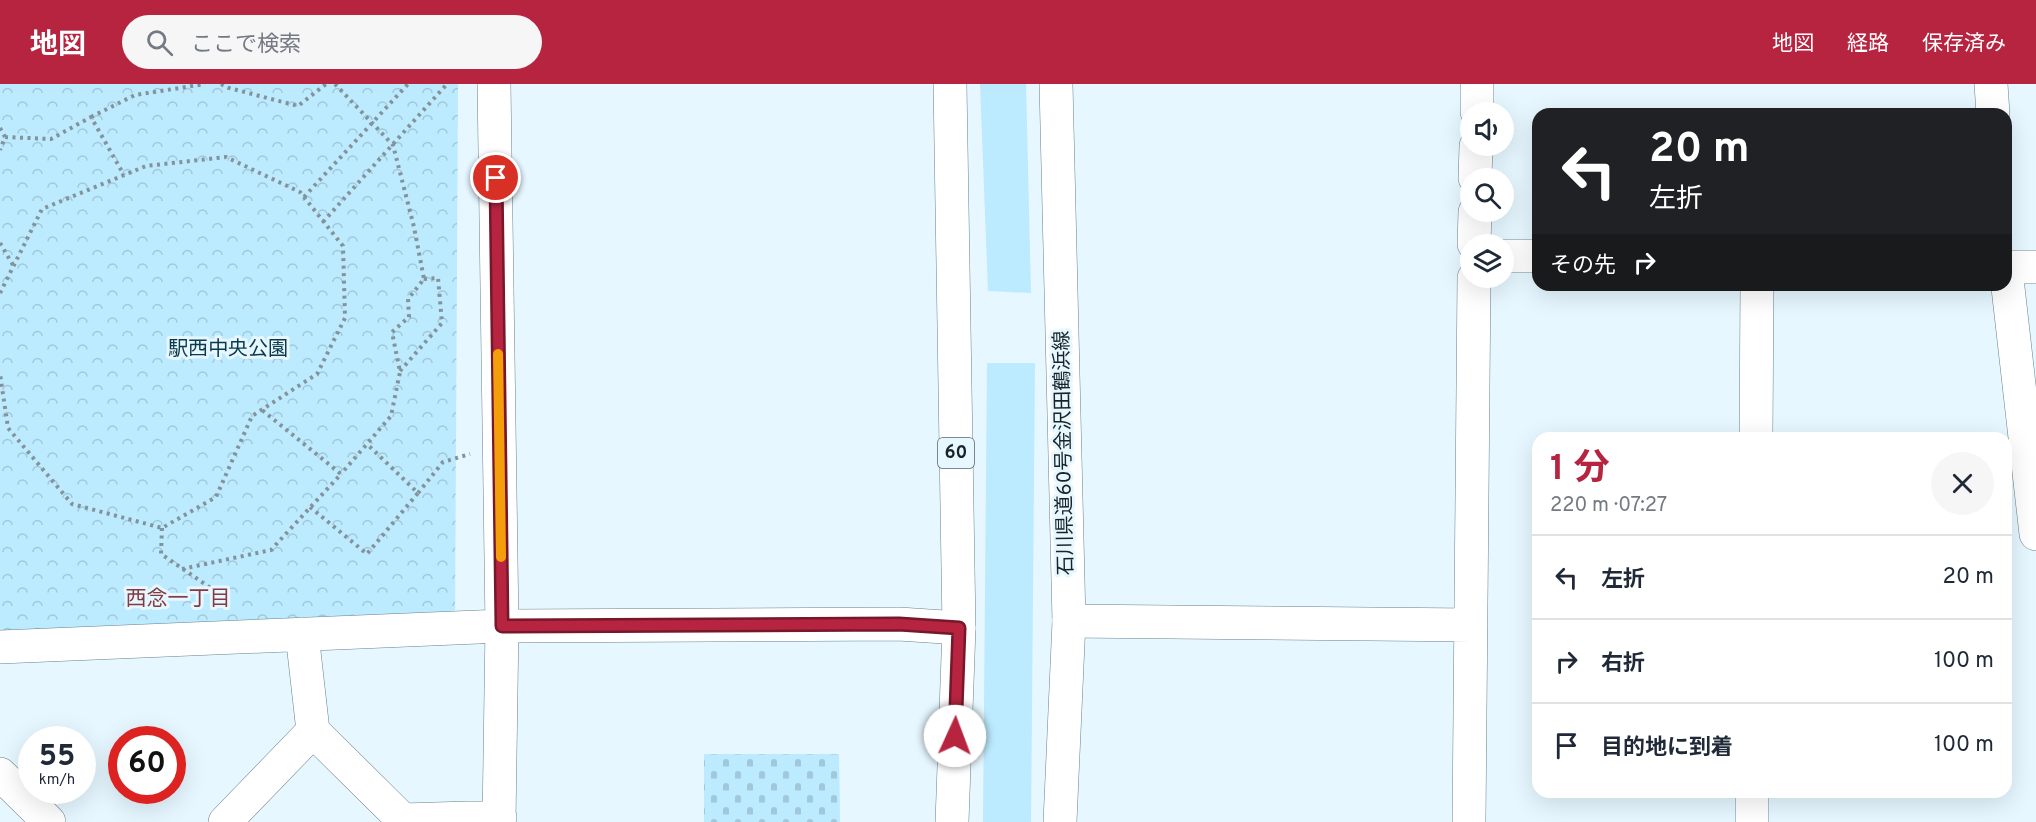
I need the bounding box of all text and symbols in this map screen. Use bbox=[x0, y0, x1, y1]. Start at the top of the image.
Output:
search box bbox=[122, 15, 542, 69]
icon: search bbox=[143, 26, 176, 59]
text: 地図 bbox=[30, 28, 86, 64]
text: 地図 bbox=[1772, 31, 1814, 58]
text: 経路 bbox=[1847, 31, 1889, 58]
text: 保存済み bbox=[1922, 31, 2006, 58]
text: ここで検索 bbox=[191, 32, 301, 59]
map controls bbox=[1460, 102, 1514, 288]
button: sound bbox=[1460, 102, 1514, 156]
text: 20 m bbox=[1649, 124, 1750, 177]
icon: left bbox=[1550, 132, 1628, 210]
pin bbox=[470, 152, 521, 203]
icon: arrive bbox=[479, 161, 512, 194]
button: search bbox=[1460, 168, 1514, 222]
text: 左折 bbox=[1649, 183, 1703, 217]
button: layers bbox=[1460, 234, 1514, 288]
icon: right bbox=[1628, 246, 1661, 279]
text: その先 bbox=[1550, 253, 1616, 280]
street label: 石川県道60号金沢田鶴浜線 bbox=[1050, 330, 1080, 576]
park label: 駅西中央公園 bbox=[168, 337, 288, 363]
road number: 60 bbox=[938, 438, 974, 468]
text: 1 分 bbox=[1550, 447, 1609, 493]
button: close bbox=[1931, 452, 1994, 515]
text: 220 m · 07:27 bbox=[1550, 493, 1667, 519]
icon: left bbox=[1550, 561, 1583, 594]
text: 20 m bbox=[1943, 564, 1994, 591]
text: 左折 bbox=[1601, 567, 1645, 594]
district label: 西念一丁目 bbox=[126, 586, 231, 613]
icon: right bbox=[1550, 645, 1583, 678]
text: 100 m bbox=[1934, 648, 1994, 675]
text: 右折 bbox=[1601, 651, 1645, 678]
position arrow bbox=[923, 704, 987, 768]
speed limit sign: 60 bbox=[108, 726, 186, 804]
icon: arrive bbox=[1550, 729, 1583, 762]
text: 100 m bbox=[1934, 732, 1994, 759]
text: 目的地に到着 bbox=[1601, 735, 1733, 762]
text: 55 bbox=[39, 739, 75, 776]
text: km/h bbox=[39, 771, 75, 790]

